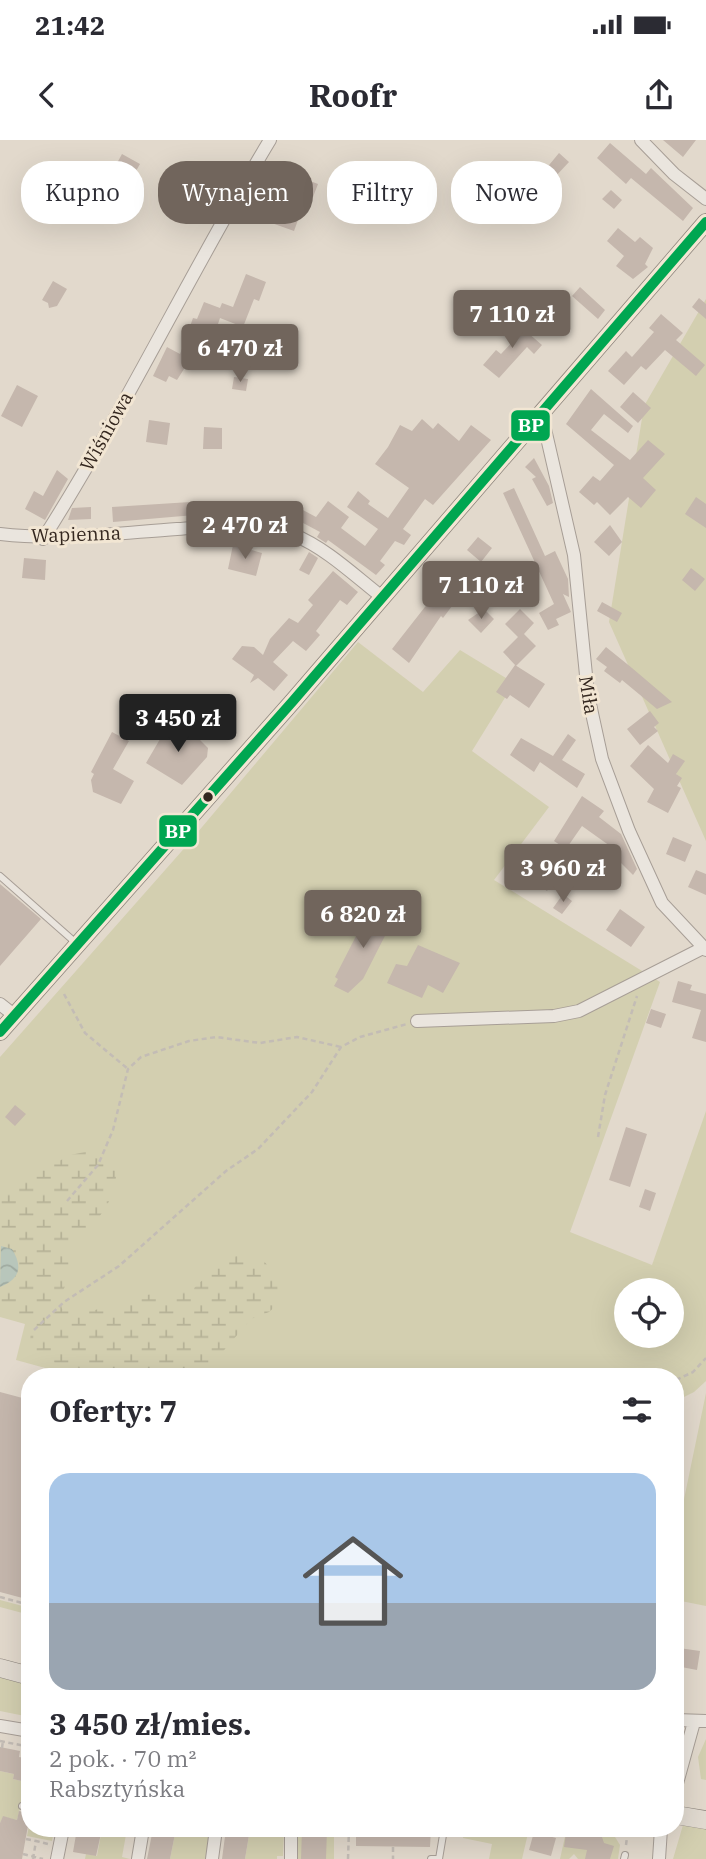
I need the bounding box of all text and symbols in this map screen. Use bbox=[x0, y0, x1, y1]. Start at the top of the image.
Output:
text: 21:42 bbox=[35, 8, 105, 42]
text: Roofr bbox=[309, 74, 397, 116]
icon: back bbox=[28, 76, 66, 114]
icon: share bbox=[640, 76, 678, 114]
chip: Kupno bbox=[21, 161, 144, 224]
chip: Wynajem bbox=[158, 161, 313, 224]
chip: Filtry bbox=[327, 161, 437, 224]
chip: Nowe bbox=[451, 161, 562, 224]
pin: 7 110 zł bbox=[440, 290, 584, 350]
text: 7 110 zł bbox=[469, 298, 555, 328]
pin: 6 470 zł bbox=[168, 324, 312, 384]
text: 6 470 zł bbox=[197, 332, 283, 362]
street label: Wiśniowa bbox=[74, 387, 138, 475]
line badge: BP bbox=[510, 409, 551, 442]
text: BP bbox=[518, 413, 544, 437]
pin: 2 470 zł bbox=[173, 502, 317, 561]
text: 2 470 zł bbox=[202, 509, 288, 539]
street label: Wapienna bbox=[31, 520, 121, 548]
pin: 7 110 zł bbox=[409, 561, 553, 621]
text: 7 110 zł bbox=[438, 569, 524, 599]
street label: Miła bbox=[574, 674, 604, 716]
pin: 3 450 zł bbox=[106, 694, 250, 754]
text: 3 450 zł bbox=[135, 702, 221, 732]
unlabelled marker bbox=[201, 790, 215, 804]
line badge: BP bbox=[158, 814, 198, 848]
text: BP bbox=[165, 819, 191, 843]
pin: 3 960 zł bbox=[491, 844, 635, 904]
text: 3 960 zł bbox=[520, 852, 606, 882]
pin: 6 820 zł bbox=[291, 890, 435, 950]
text: 6 820 zł bbox=[320, 898, 406, 928]
map controls bbox=[614, 1278, 684, 1348]
button: locate bbox=[614, 1278, 684, 1348]
text: Oferty: 7 bbox=[49, 1391, 177, 1430]
icon: filters bbox=[618, 1391, 656, 1429]
icon: home bbox=[290, 1518, 416, 1644]
text: 3 450 zł/mies. bbox=[49, 1704, 252, 1743]
text: 2 pok. · 70 m² bbox=[49, 1743, 196, 1773]
text: Rabsztyńska bbox=[49, 1773, 185, 1803]

